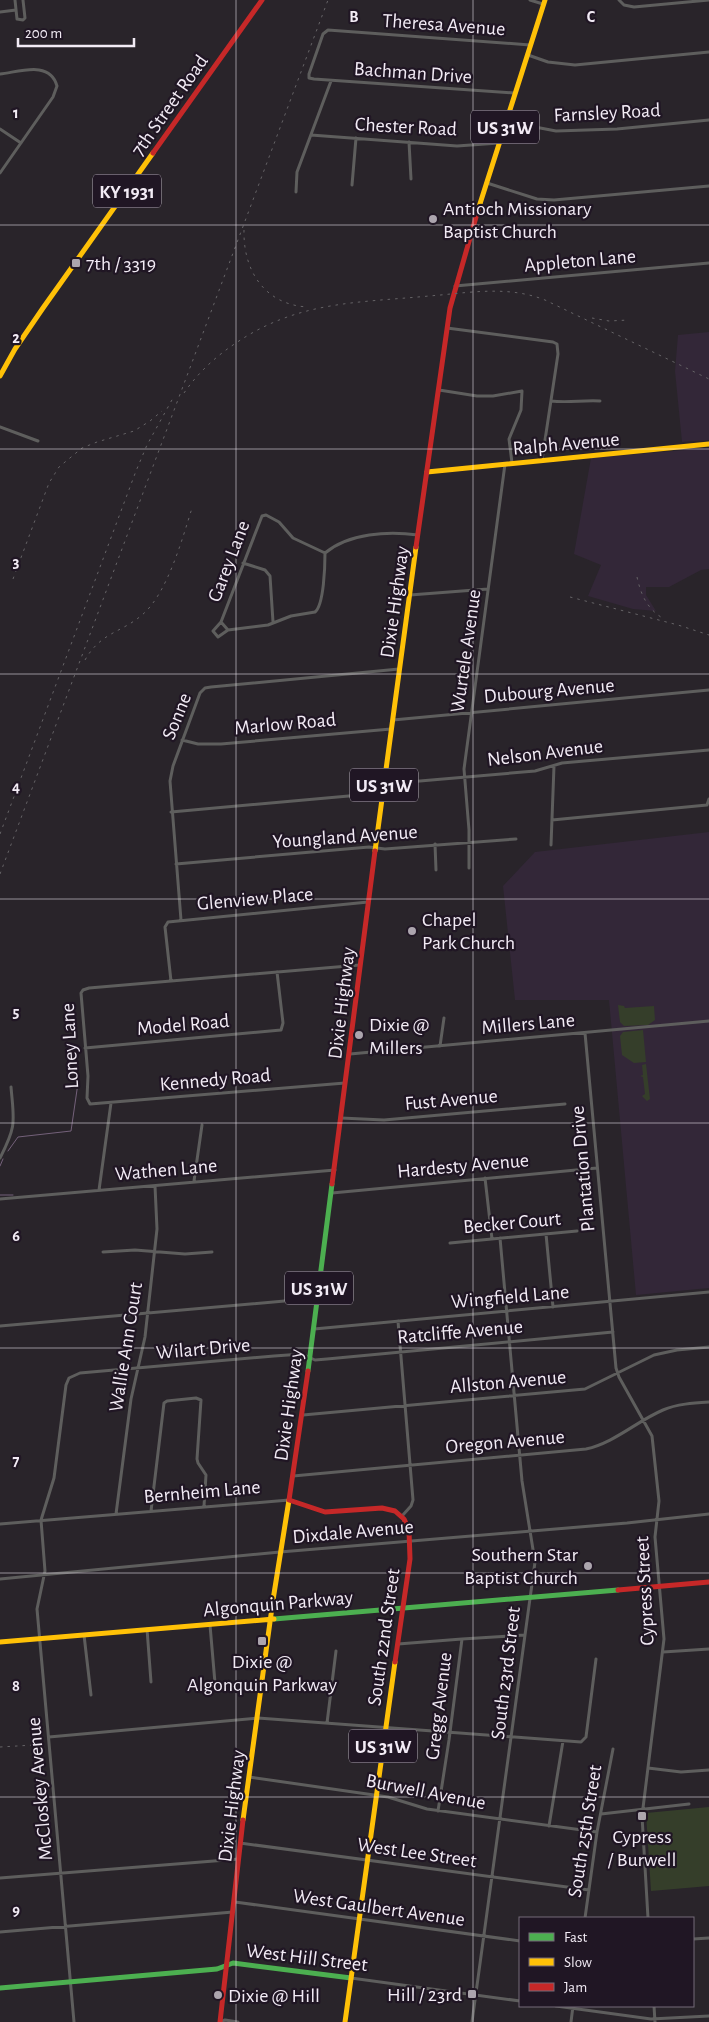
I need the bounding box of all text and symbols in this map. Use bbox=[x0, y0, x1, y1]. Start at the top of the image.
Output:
text: B bbox=[349, 9, 359, 25]
text: C bbox=[587, 9, 596, 25]
street label: Theresa Avenue bbox=[382, 11, 506, 39]
scale bar bbox=[18, 15, 134, 47]
text: 200 m bbox=[25, 26, 62, 41]
street label: 7th Street Road bbox=[128, 51, 212, 160]
street label: Bachman Drive bbox=[353, 59, 473, 87]
street label: Farnsley Road bbox=[553, 100, 661, 126]
text: 1 bbox=[13, 105, 19, 121]
road number: US 31W bbox=[471, 110, 539, 144]
street label: Chester Road bbox=[354, 114, 458, 140]
road number: KY 1931 bbox=[93, 175, 161, 208]
place label: Antioch Missionary Baptist Church bbox=[443, 199, 592, 242]
marker: Antioch Missionary Baptist Church bbox=[427, 213, 439, 225]
street label: Appleton Lane bbox=[523, 246, 637, 276]
place label: 7th / 3319 bbox=[86, 254, 156, 274]
marker: 7th / 3319 bbox=[70, 257, 82, 269]
text: 2 bbox=[12, 330, 20, 346]
street label: Ralph Avenue bbox=[512, 429, 620, 459]
street label: Garey Lane bbox=[204, 518, 254, 605]
street label: Dixie Highway bbox=[377, 544, 413, 659]
text: 3 bbox=[13, 554, 20, 570]
street label: Wurtele Avenue bbox=[447, 588, 485, 714]
street label: Dubourg Avenue bbox=[483, 675, 615, 707]
street label: Sonne bbox=[159, 690, 195, 743]
street label: Marlow Road bbox=[233, 710, 337, 738]
street label: Nelson Avenue bbox=[486, 736, 604, 770]
road number: US 31W bbox=[350, 768, 418, 802]
text: 4 bbox=[12, 779, 20, 795]
street label: Youngland Avenue bbox=[272, 822, 418, 852]
street label: Glenview Place bbox=[196, 884, 314, 914]
place label: Chapel Park Church bbox=[422, 910, 515, 953]
marker: Chapel Park Church bbox=[406, 925, 418, 937]
street label: Dixie Highway bbox=[325, 945, 359, 1060]
street label: Loney Lane bbox=[58, 1003, 82, 1089]
text: 5 bbox=[13, 1004, 20, 1020]
street label: Millers Lane bbox=[481, 1010, 576, 1038]
street label: Model Road bbox=[136, 1011, 230, 1039]
place label: Dixie @ Millers bbox=[369, 1015, 429, 1058]
marker: Dixie @ Millers bbox=[353, 1029, 365, 1041]
street label: Kennedy Road bbox=[159, 1065, 271, 1095]
street label: Fust Avenue bbox=[404, 1086, 498, 1114]
street label: Plantation Drive bbox=[568, 1105, 598, 1233]
street label: Hardesty Avenue bbox=[396, 1150, 530, 1182]
street label: Wathen Lane bbox=[114, 1156, 218, 1184]
street label: Becker Court bbox=[462, 1209, 562, 1237]
text: 6 bbox=[12, 1228, 20, 1244]
road number: US 31W bbox=[285, 1272, 353, 1305]
street label: Wallie Ann Court bbox=[106, 1280, 146, 1413]
street label: Wingfield Lane bbox=[450, 1282, 570, 1312]
street label: Ratcliffe Avenue bbox=[396, 1317, 524, 1347]
street label: Wilart Drive bbox=[155, 1335, 251, 1363]
street label: Dixie Highway bbox=[271, 1347, 307, 1462]
street label: Allston Avenue bbox=[449, 1367, 567, 1397]
street label: Oregon Avenue bbox=[445, 1427, 565, 1457]
text: 7 bbox=[13, 1453, 20, 1469]
street label: Bernheim Lane bbox=[143, 1477, 261, 1507]
street label: Dixdale Avenue bbox=[292, 1517, 414, 1547]
street label: Cypress Street bbox=[632, 1535, 658, 1646]
place label: Southern Star Baptist Church bbox=[464, 1545, 579, 1588]
marker: Southern Star Baptist Church bbox=[582, 1560, 594, 1572]
street label: South 22nd Street bbox=[364, 1567, 404, 1707]
street label: Algonquin Parkway bbox=[202, 1587, 354, 1621]
street label: South 23rd Street bbox=[488, 1605, 524, 1741]
marker: Dixie @ Algonquin Parkway bbox=[256, 1635, 268, 1647]
street label: Gregg Avenue bbox=[422, 1651, 456, 1761]
place label: Dixie @ Algonquin Parkway bbox=[187, 1652, 338, 1695]
text: 8 bbox=[12, 1678, 20, 1694]
street label: McCloskey Avenue bbox=[24, 1716, 56, 1861]
road number: US 31W bbox=[349, 1730, 417, 1762]
street label: Dixie Highway bbox=[215, 1748, 249, 1863]
street label: South 25th Street bbox=[565, 1763, 605, 1899]
street label: Burwell Avenue bbox=[364, 1771, 487, 1813]
marker: Cypress / Burwell bbox=[636, 1810, 648, 1822]
place label: Cypress / Burwell bbox=[608, 1827, 676, 1870]
street label: West Lee Street bbox=[356, 1835, 478, 1871]
street label: West Gaulbert Avenue bbox=[292, 1886, 466, 1930]
text: 9 bbox=[12, 1902, 20, 1918]
legend bbox=[519, 1917, 694, 2007]
text: Fast bbox=[564, 1930, 588, 1945]
street label: West Hill Street bbox=[245, 1941, 369, 1975]
text: Slow bbox=[564, 1955, 592, 1970]
text: Jam bbox=[564, 1980, 587, 1995]
place label: Hill / 23rd bbox=[387, 1985, 462, 2005]
place label: Dixie @ Hill bbox=[228, 1986, 320, 2006]
marker: Hill / 23rd bbox=[466, 1988, 478, 2000]
marker: Dixie @ Hill bbox=[212, 1989, 224, 2001]

